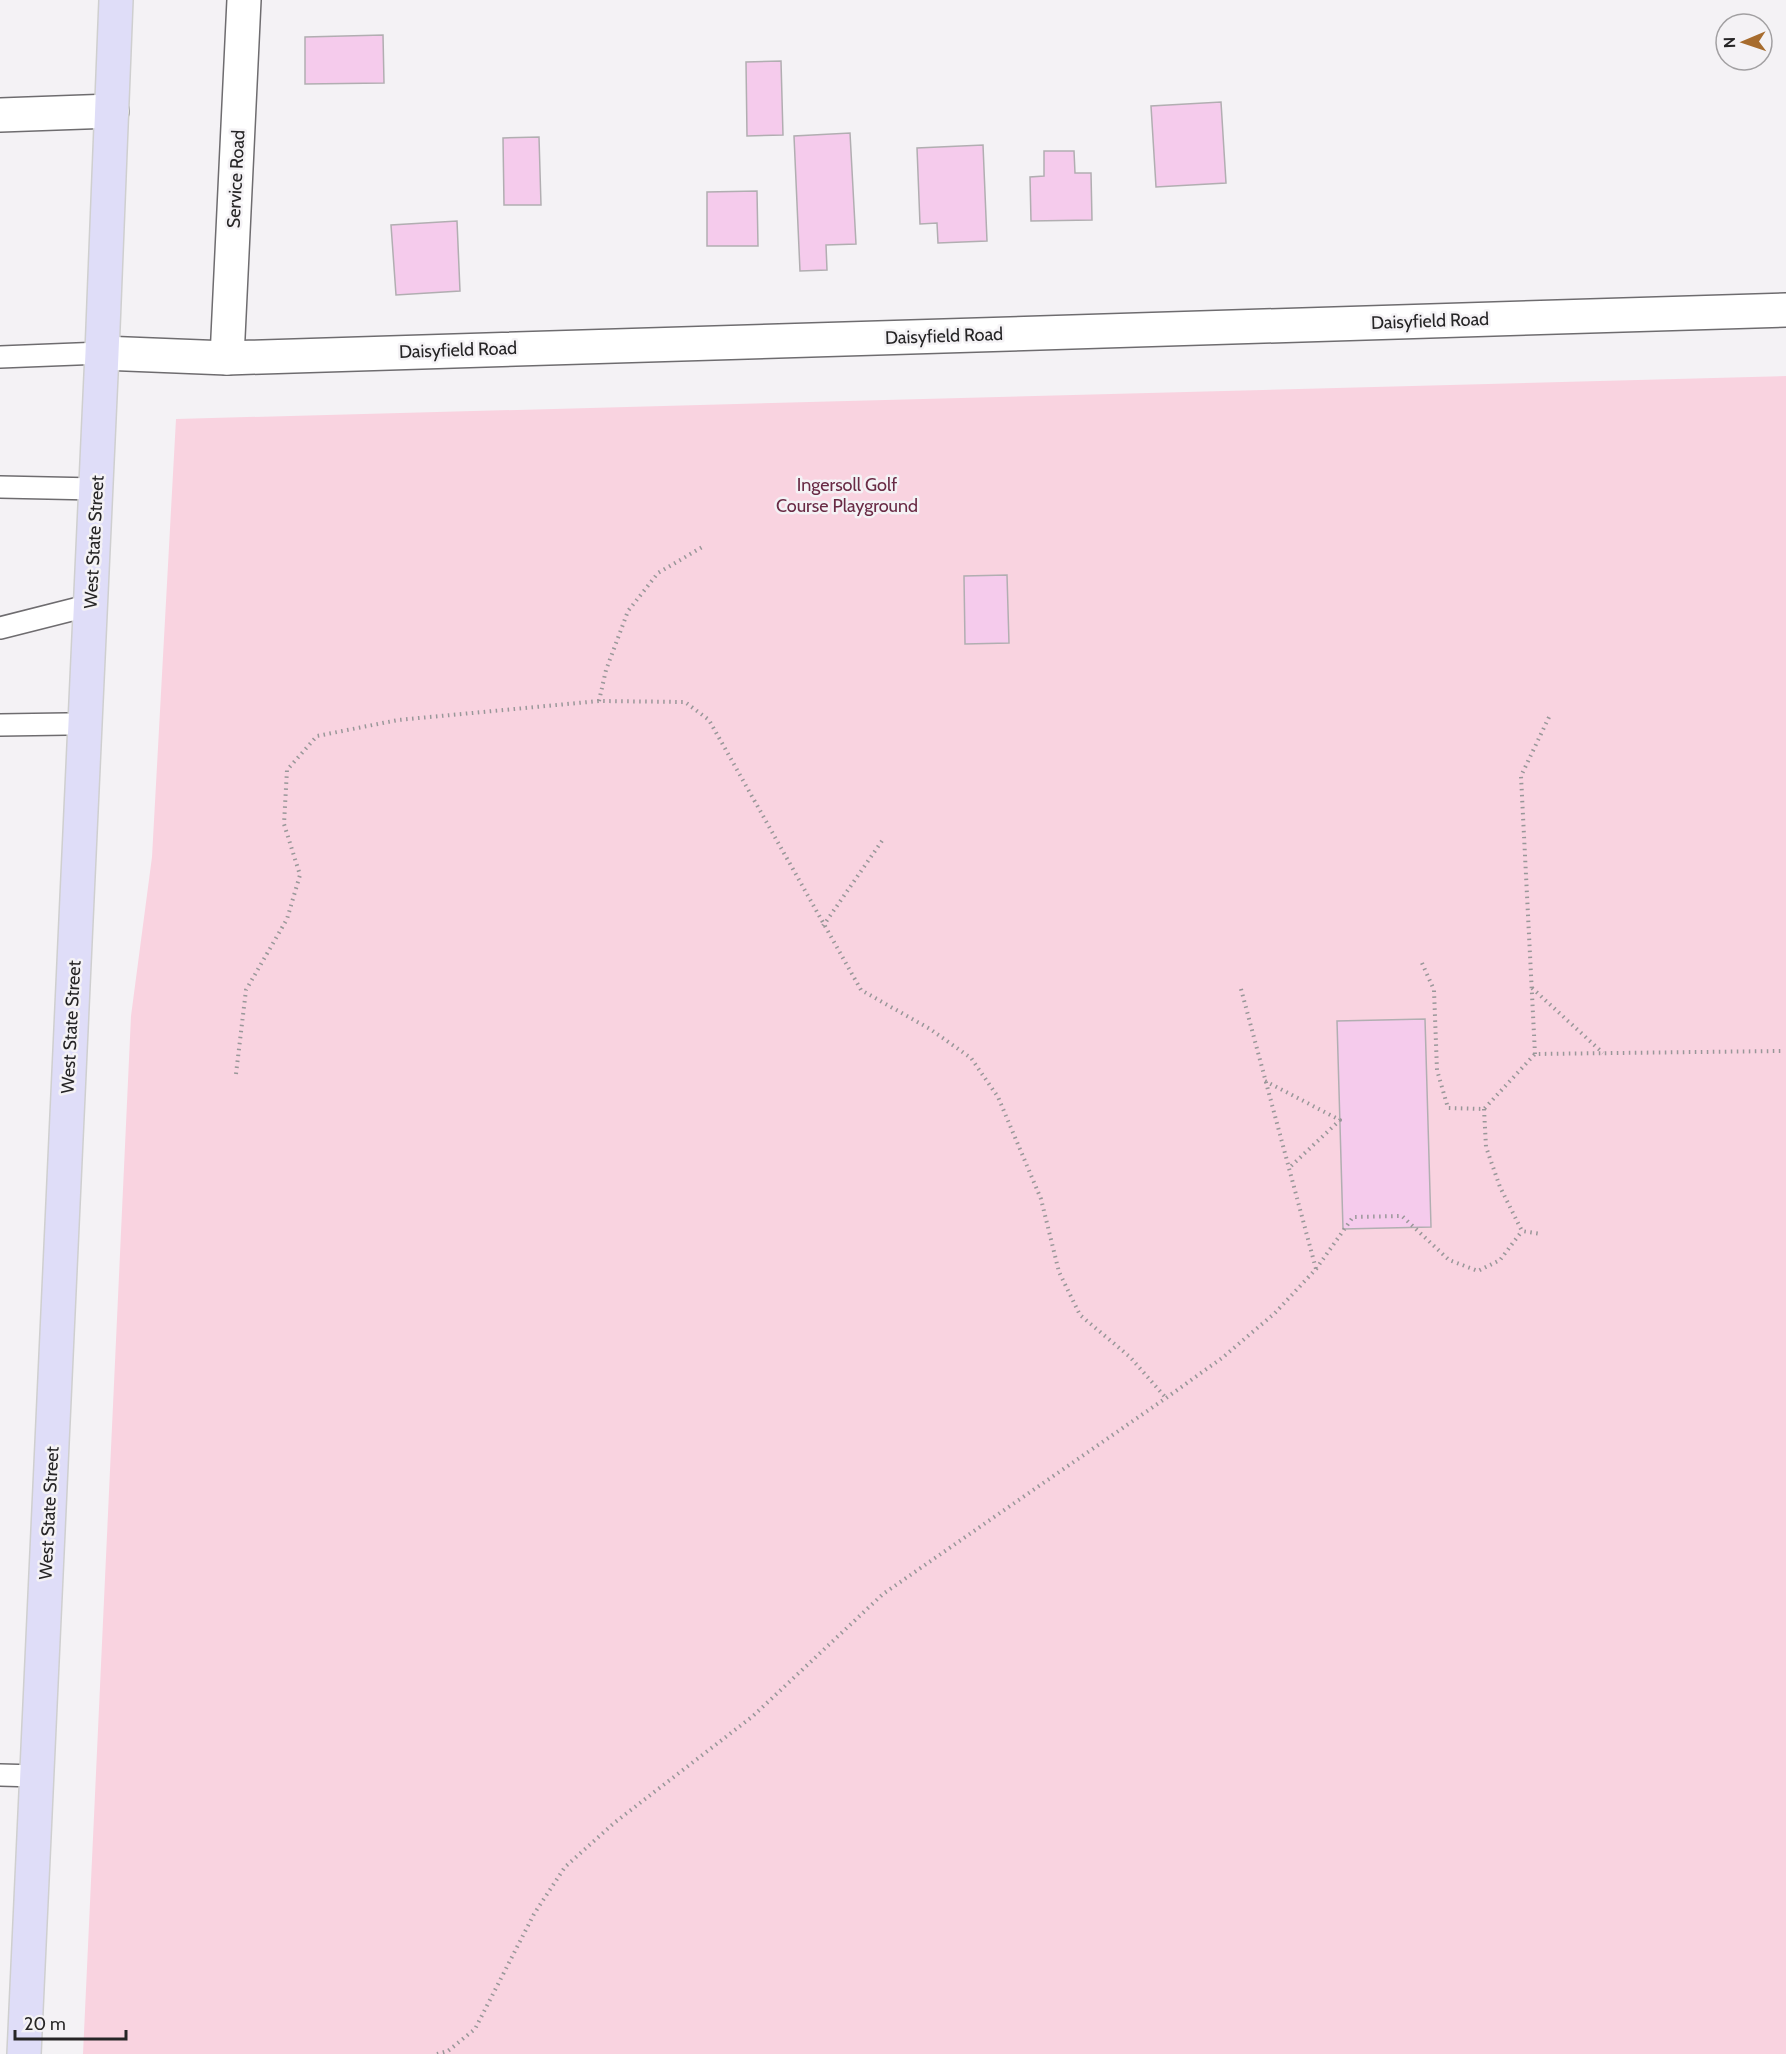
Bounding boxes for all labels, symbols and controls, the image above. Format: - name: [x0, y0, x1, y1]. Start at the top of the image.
- north arrow: [1714, 12, 1774, 72]
- text: N: [1720, 37, 1739, 48]
- street label: Service Road: [222, 129, 250, 229]
- street label: Daisyfield Road: [1371, 308, 1489, 334]
- street label: Daisyfield Road: [885, 323, 1003, 349]
- street label: Daisyfield Road: [399, 337, 517, 363]
- park label: Ingersoll Golf Course Playground: [776, 474, 918, 517]
- street label: West State Street: [80, 475, 108, 609]
- street label: West State Street: [57, 960, 85, 1094]
- street label: West State Street: [35, 1446, 63, 1580]
- scale bar: [15, 2003, 126, 2041]
- text: 20 m: [24, 2013, 66, 2035]

